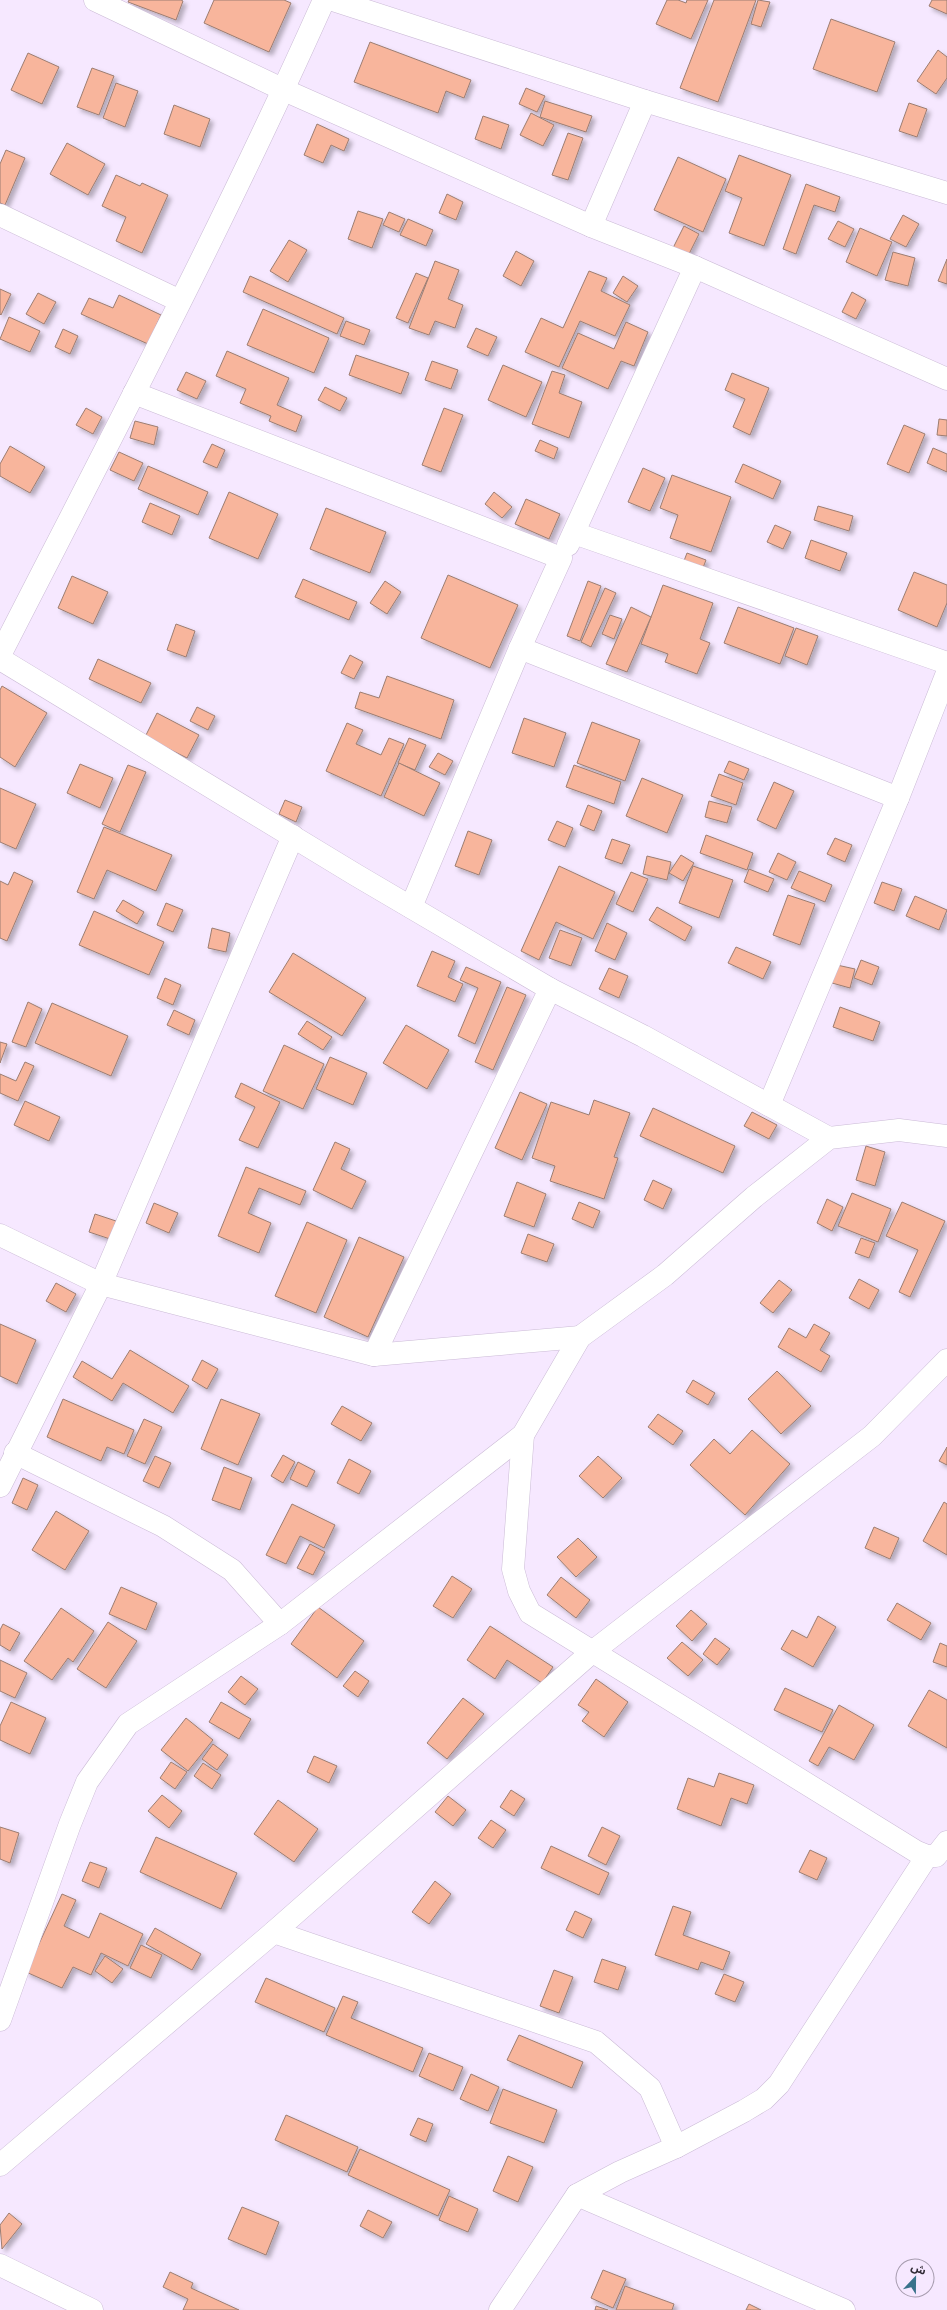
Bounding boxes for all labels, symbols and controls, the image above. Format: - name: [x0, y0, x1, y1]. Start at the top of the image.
- north arrow: [895, 2258, 935, 2298]
- text: ش: [909, 2258, 929, 2278]

